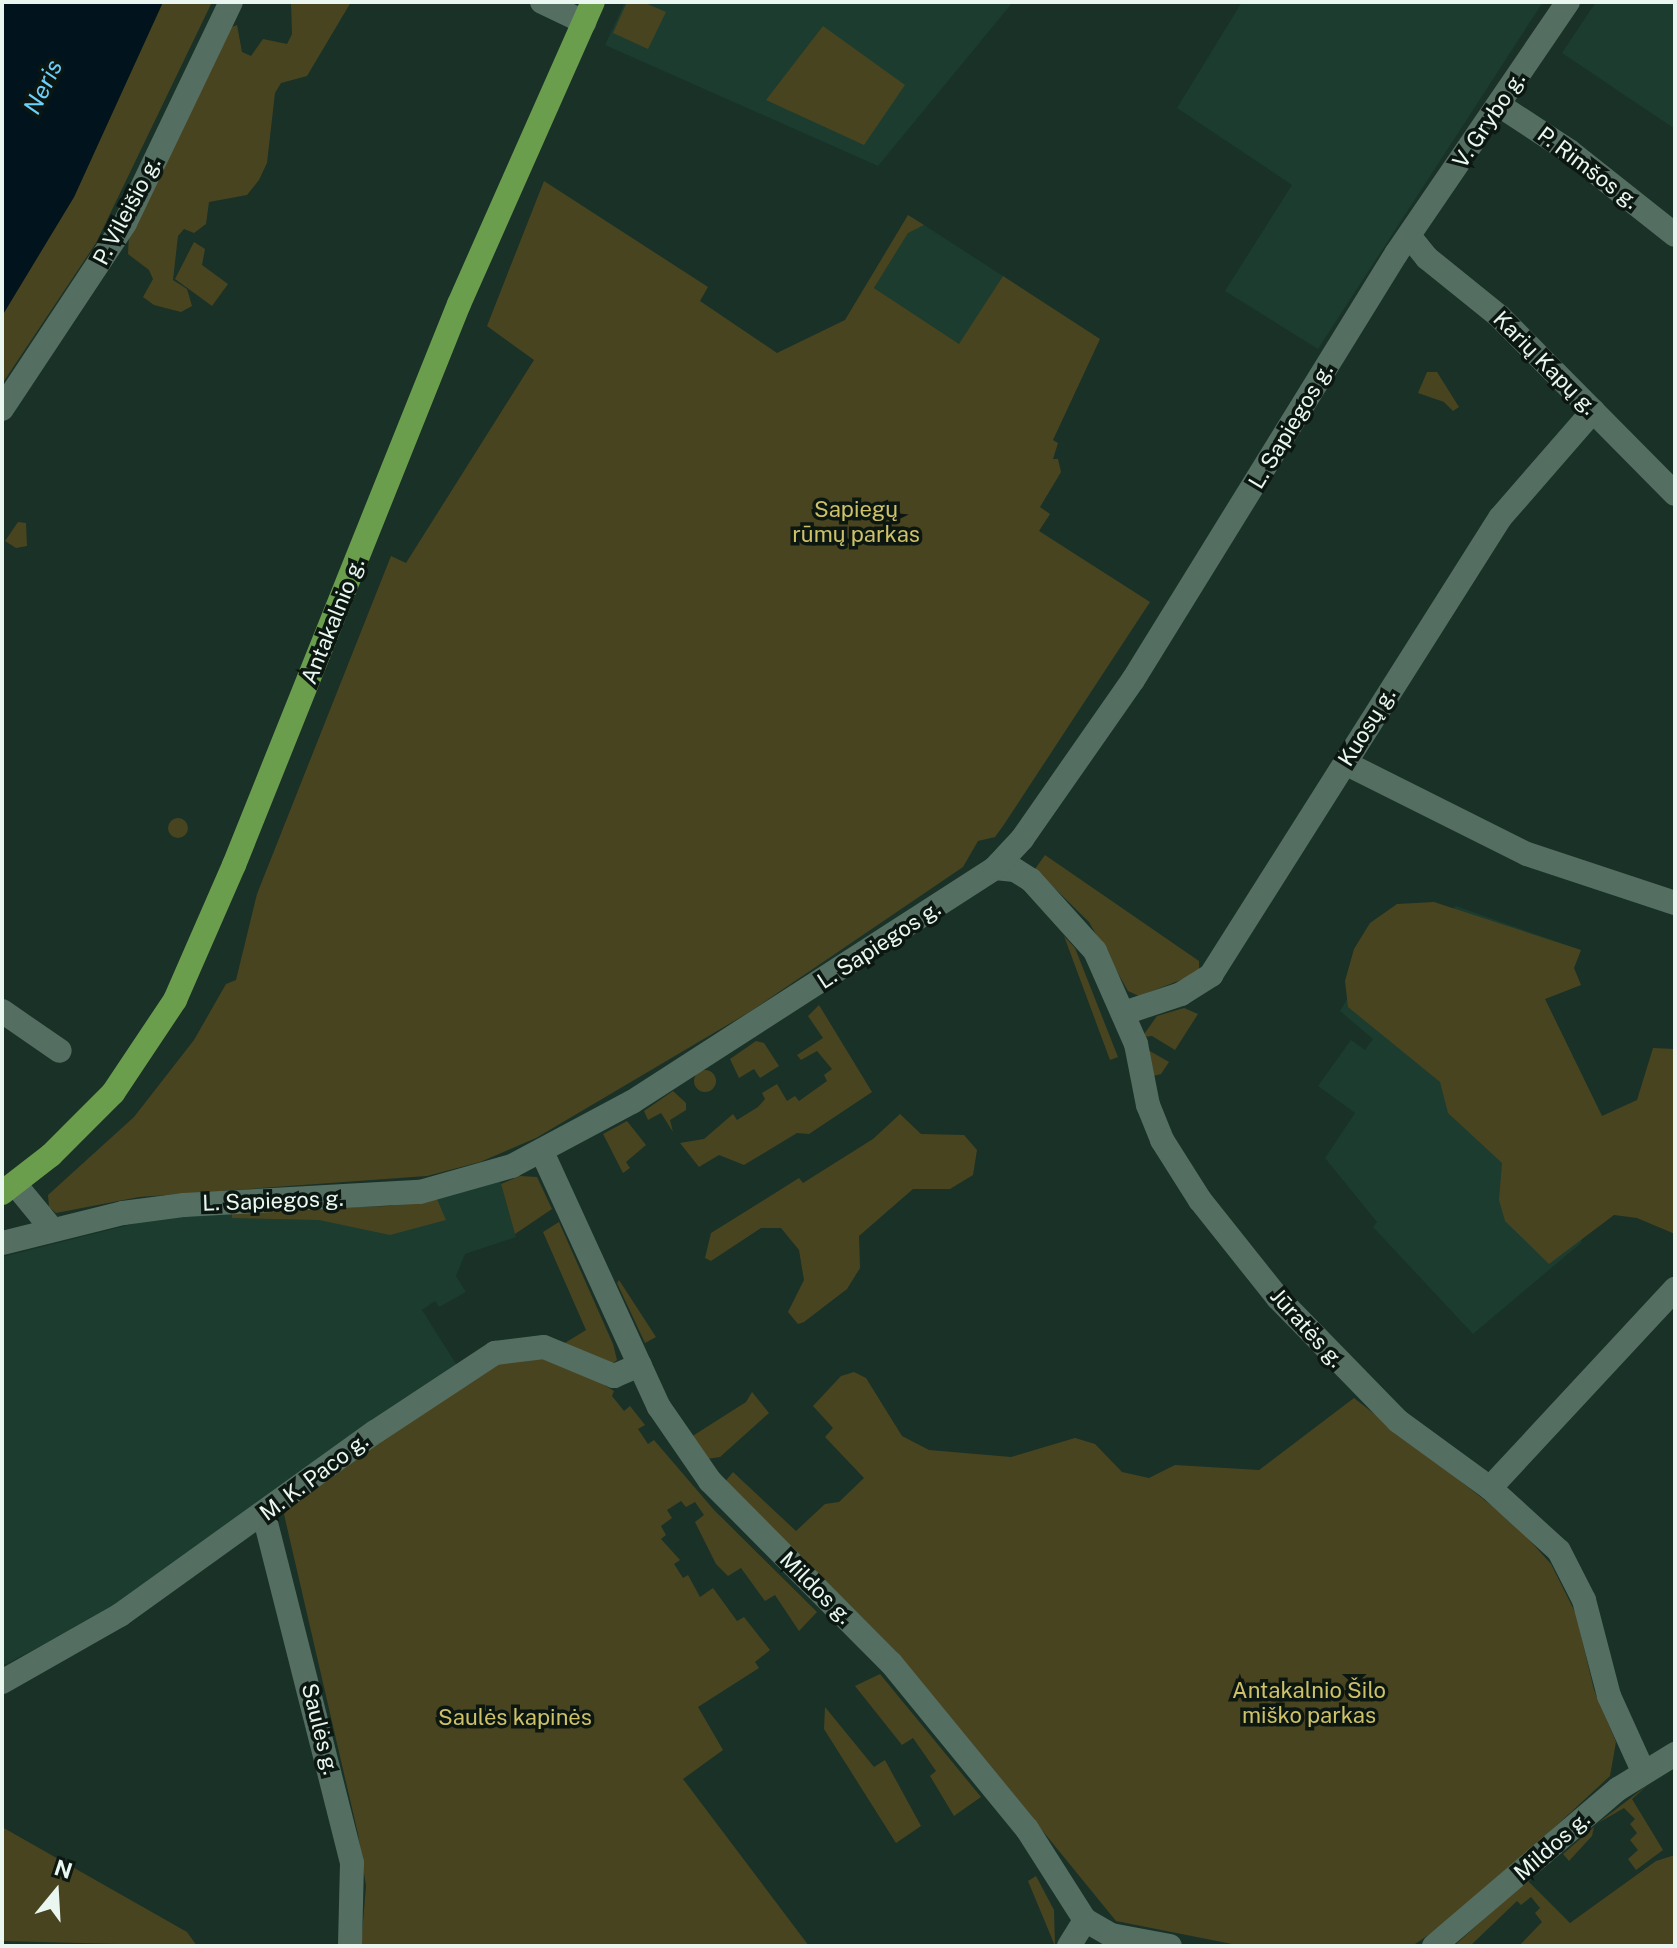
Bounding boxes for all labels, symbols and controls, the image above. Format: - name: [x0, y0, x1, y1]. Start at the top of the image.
- water label: Neris: [18, 55, 68, 119]
- street label: V. Grybo g.: [1447, 67, 1531, 173]
- street label: P. Rimšos g.: [1532, 121, 1644, 215]
- street label: P. Vileišio g.: [87, 152, 167, 270]
- street label: Karių Kapų g.: [1488, 306, 1602, 420]
- street label: L. Sapiegos g.: [1243, 358, 1339, 494]
- park label: Sapiegų rūmų parkas: [792, 496, 920, 548]
- street label: Antakalnio g.: [296, 554, 370, 688]
- street label: Kuosų g.: [1333, 683, 1401, 771]
- street label: L. Sapiegos g.: [812, 895, 946, 995]
- street label: L. Sapiegos g.: [202, 1185, 344, 1217]
- street label: Jūratės g.: [1265, 1283, 1349, 1373]
- street label: M. K. Paco g.: [254, 1428, 374, 1526]
- street label: Mildos g.: [774, 1546, 858, 1630]
- park label: Antakalnio Šilo miško parkas: [1232, 1677, 1386, 1728]
- street label: Saulės g.: [296, 1681, 344, 1777]
- park label: Saulės kapinės: [438, 1705, 592, 1731]
- street label: Mildos g.: [1509, 1806, 1595, 1886]
- north arrow: [16, 1852, 96, 1932]
- text: N: [51, 1854, 76, 1884]

